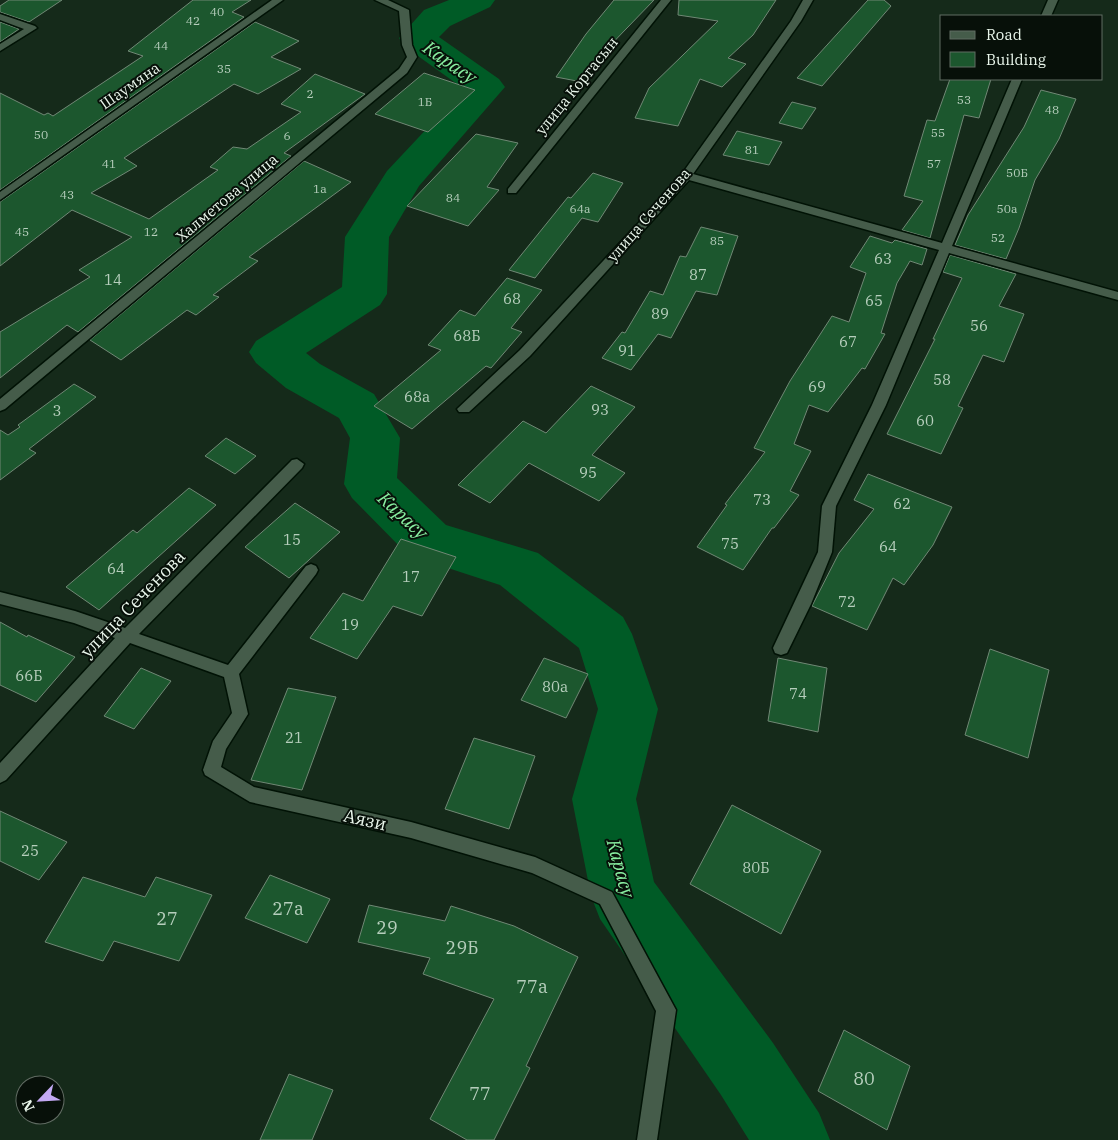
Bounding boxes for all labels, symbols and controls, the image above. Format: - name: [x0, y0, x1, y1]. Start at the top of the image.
- house number: 40: [210, 4, 224, 19]
- house number: 42: [186, 13, 200, 28]
- legend: [940, 15, 1103, 80]
- text: Road: [986, 25, 1022, 44]
- street label: улица Коргасын: [531, 33, 622, 139]
- water label: Карасу: [418, 35, 482, 90]
- house number: 44: [154, 38, 168, 53]
- text: Building: [986, 50, 1046, 69]
- street label: Шаумяна: [96, 58, 164, 113]
- house number: 35: [217, 61, 231, 76]
- house number: 2: [306, 86, 314, 101]
- house number: 53: [957, 92, 971, 107]
- house number: 1Б: [418, 94, 432, 109]
- house number: 48: [1045, 102, 1059, 117]
- house number: 55: [931, 125, 945, 140]
- house number: 50: [34, 127, 48, 142]
- house number: 6: [283, 128, 291, 143]
- house number: 81: [745, 142, 759, 157]
- street label: Халметова улица: [172, 149, 282, 246]
- house number: 41: [102, 156, 116, 171]
- house number: 57: [927, 156, 941, 171]
- street label: улица Сеченова: [603, 164, 694, 265]
- house number: 50Б: [1006, 165, 1028, 180]
- house number: 1а: [313, 181, 327, 196]
- house number: 43: [60, 187, 74, 202]
- house number: 84: [446, 190, 460, 205]
- house number: 64а: [570, 201, 591, 216]
- house number: 50а: [997, 201, 1018, 216]
- house number: 45: [15, 224, 29, 239]
- house number: 12: [144, 224, 158, 239]
- house number: 52: [991, 230, 1005, 245]
- house number: 85: [710, 233, 724, 248]
- house number: 63: [874, 249, 892, 268]
- house number: 87: [689, 265, 707, 284]
- house number: 14: [104, 270, 122, 289]
- house number: 68: [503, 289, 521, 308]
- house number: 65: [865, 291, 883, 310]
- house number: 89: [651, 304, 669, 323]
- house number: 56: [970, 316, 988, 335]
- house number: 68Б: [453, 326, 481, 345]
- house number: 67: [839, 332, 857, 351]
- house number: 91: [618, 341, 636, 360]
- house number: 58: [933, 370, 951, 389]
- house number: 69: [808, 377, 826, 396]
- house number: 68а: [404, 387, 430, 406]
- house number: 93: [591, 400, 609, 419]
- house number: 3: [52, 401, 62, 420]
- house number: 60: [916, 411, 934, 430]
- house number: 95: [579, 463, 597, 482]
- water label: Карасу: [372, 485, 434, 545]
- house number: 73: [753, 490, 771, 509]
- house number: 62: [893, 494, 911, 513]
- house number: 15: [283, 530, 301, 549]
- house number: 75: [721, 534, 739, 553]
- house number: 64: [879, 537, 897, 556]
- street label: улица Сеченова: [75, 545, 190, 663]
- house number: 64: [107, 559, 125, 578]
- house number: 17: [402, 567, 420, 586]
- house number: 72: [838, 592, 856, 611]
- house number: 19: [341, 615, 359, 634]
- house number: 66Б: [15, 666, 43, 685]
- house number: 80а: [542, 677, 568, 696]
- house number: 74: [789, 684, 807, 703]
- house number: 21: [285, 728, 303, 747]
- street label: Аязи: [341, 803, 389, 836]
- water label: Карасу: [602, 835, 641, 901]
- house number: 25: [21, 841, 39, 860]
- house number: 80Б: [742, 858, 770, 877]
- house number: 27а: [272, 897, 304, 920]
- house number: 27: [156, 907, 178, 930]
- house number: 29: [376, 916, 398, 939]
- house number: 29Б: [446, 936, 478, 959]
- house number: 77а: [516, 975, 548, 998]
- house number: 80: [853, 1067, 875, 1090]
- north arrow: [15, 1075, 65, 1125]
- house number: 77: [469, 1082, 491, 1105]
- text: N: [18, 1097, 39, 1114]

